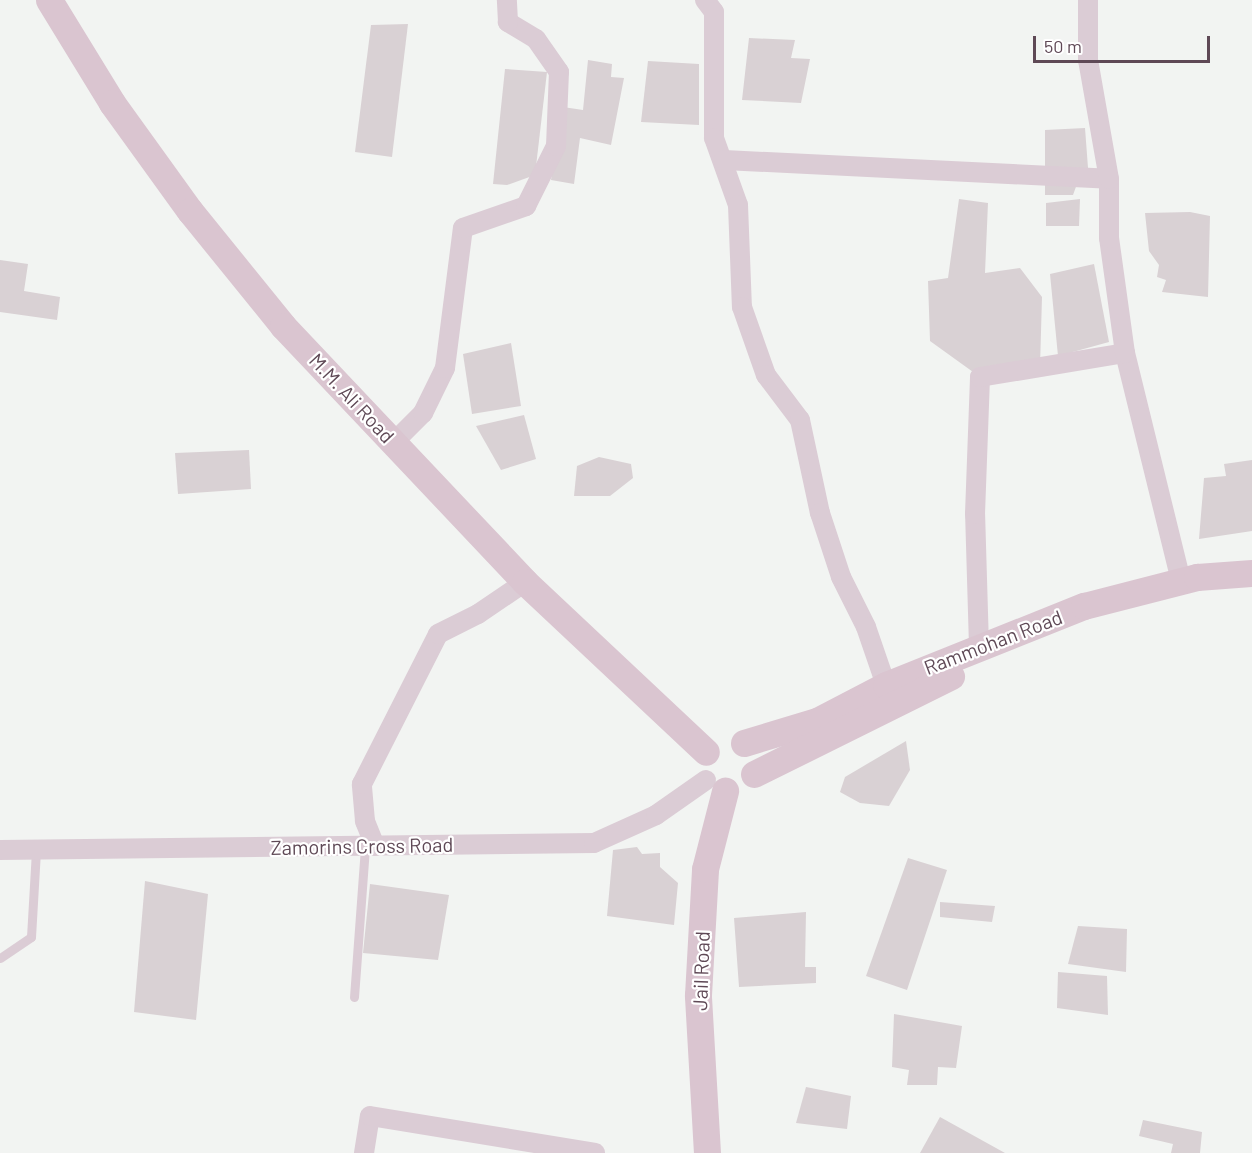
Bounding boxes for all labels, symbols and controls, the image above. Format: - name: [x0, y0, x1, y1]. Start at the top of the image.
- scale bar: [1036, 24, 1213, 62]
- text: 50 m: [1044, 35, 1082, 57]
- street label: M.M. Ali Road: [304, 348, 400, 448]
- street label: Rammohan Road: [920, 605, 1066, 679]
- street label: Zamorins Cross Road: [270, 832, 454, 860]
- street label: Jail Road: [688, 931, 714, 1011]

